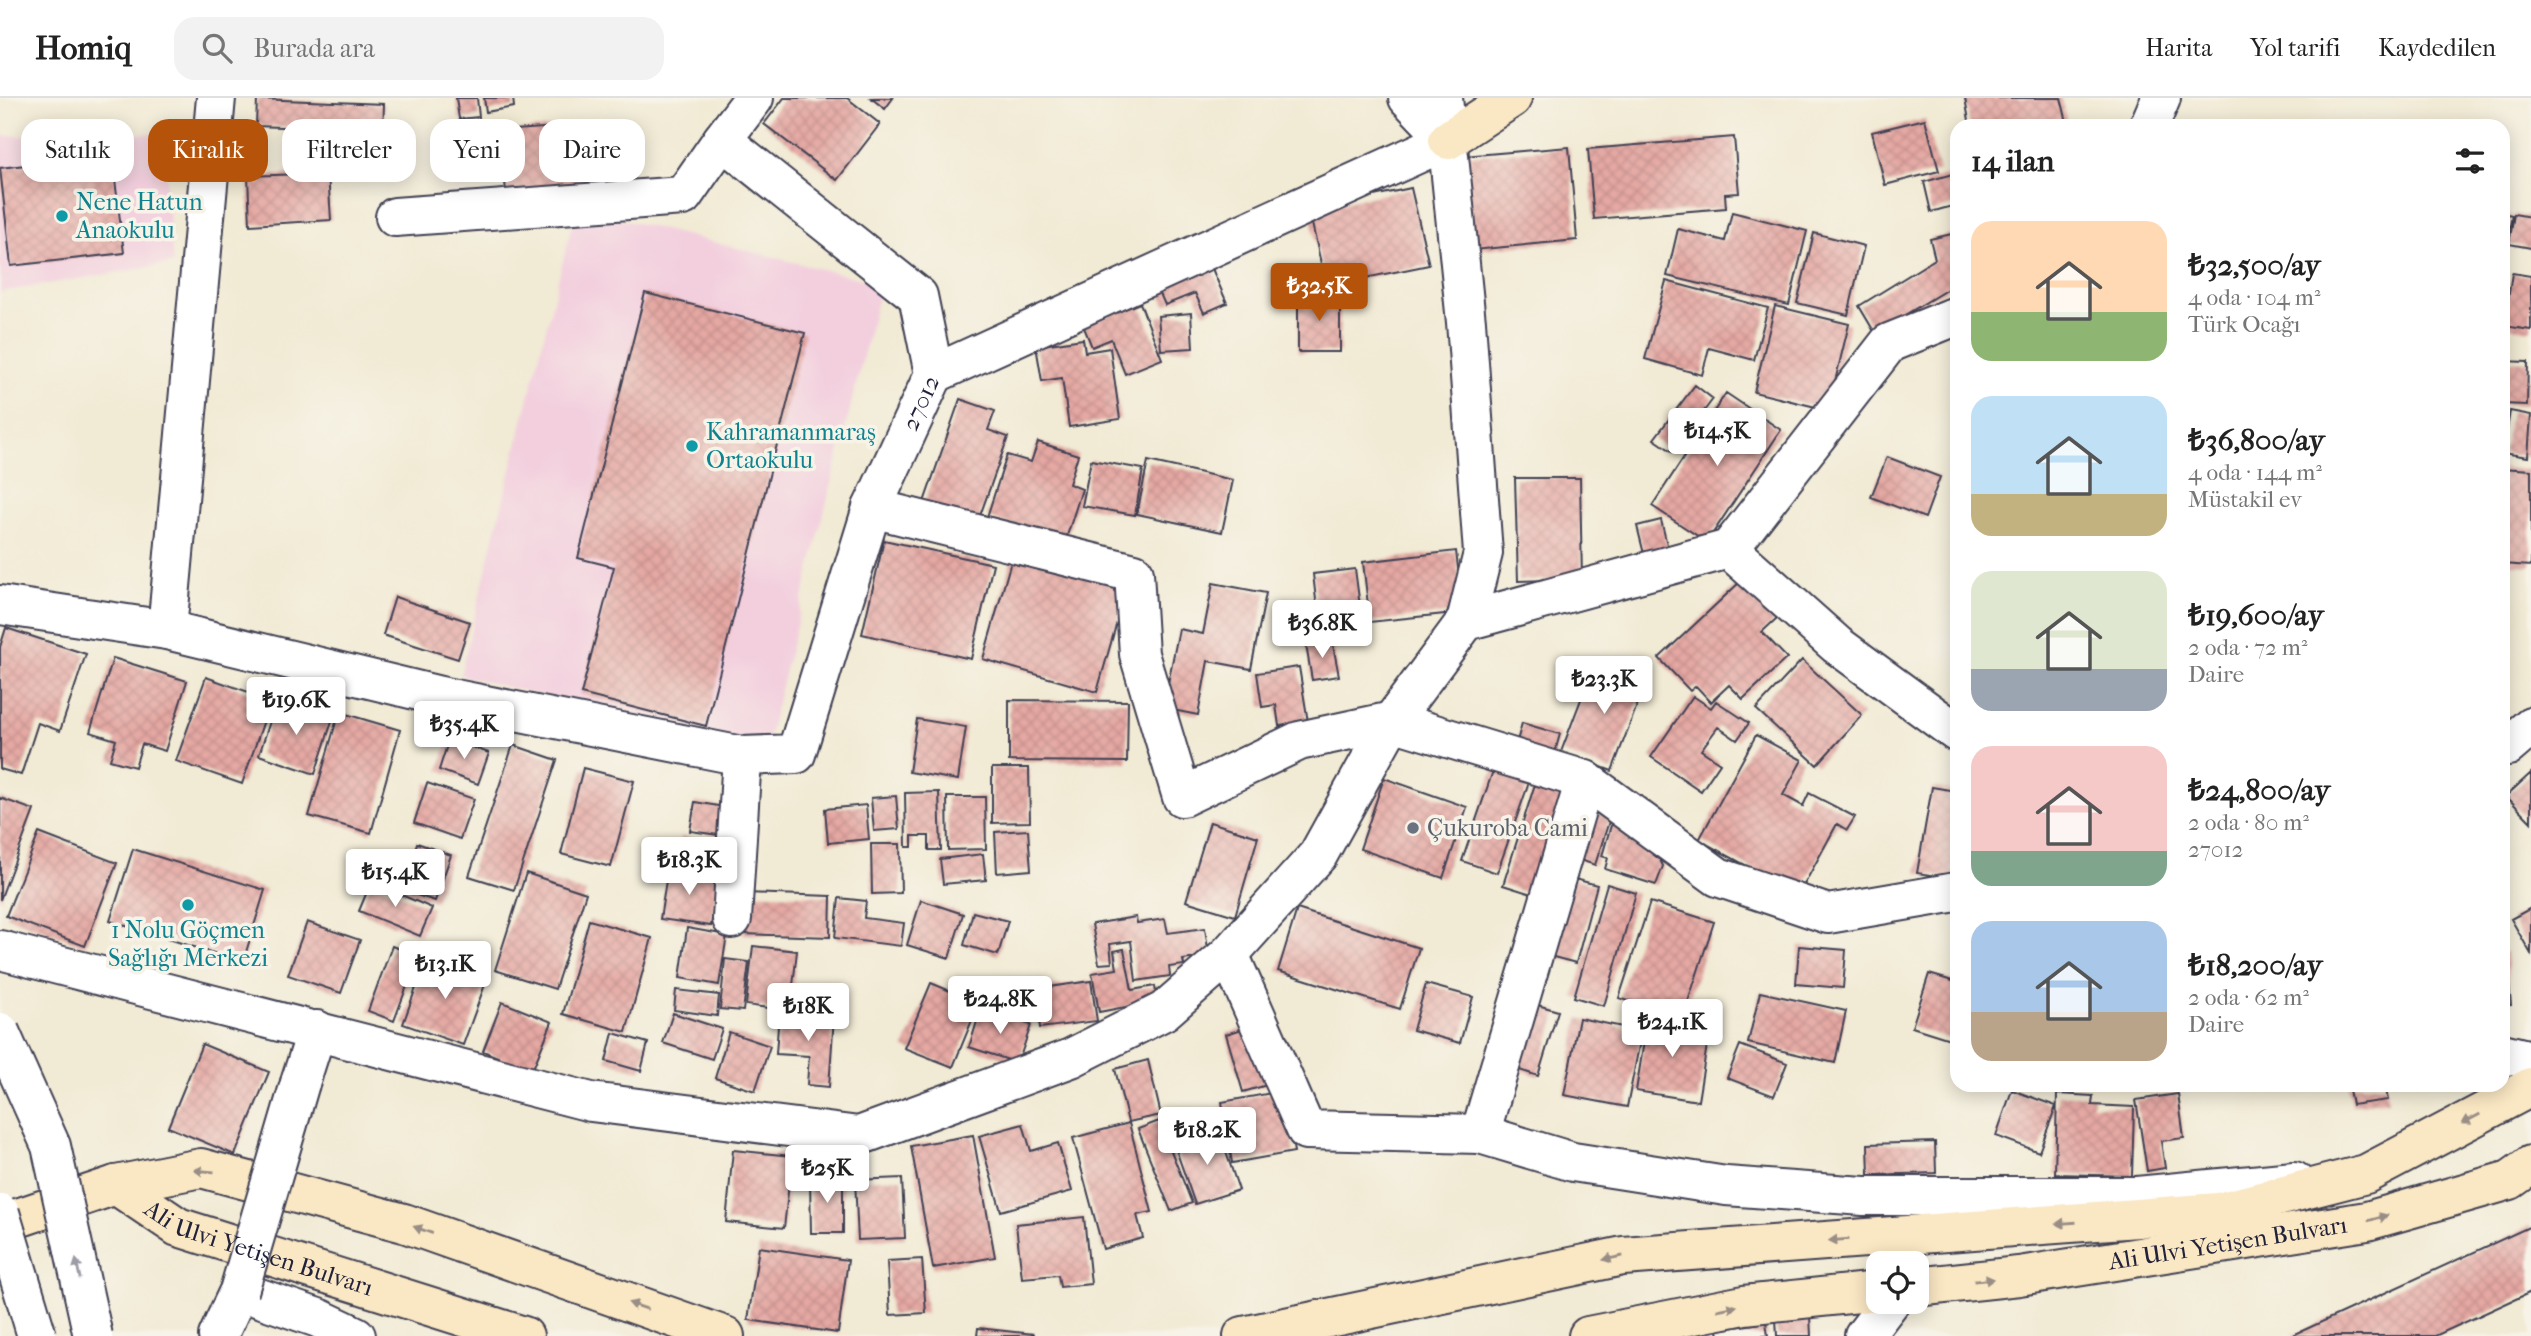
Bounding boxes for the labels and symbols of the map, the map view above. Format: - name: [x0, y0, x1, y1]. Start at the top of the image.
- place label: Nene Hatun Anaokulu: [75, 188, 203, 244]
- marker: Nene Hatun Anaokulu: [54, 208, 70, 224]
- pin: ₺32.5K: [1262, 264, 1376, 323]
- street label: 27012: [896, 371, 946, 435]
- pin: ₺14.5K: [1660, 408, 1774, 468]
- place label: Kahramanmaraş Ortaokulu: [706, 418, 876, 474]
- marker: Kahramanmaraş Ortaokulu: [684, 438, 700, 454]
- pin: ₺36.8K: [1265, 601, 1379, 660]
- pin: ₺23.3K: [1547, 656, 1661, 716]
- pin: ₺19.6K: [239, 678, 353, 737]
- pin: ₺35.4K: [407, 702, 521, 761]
- place label: Çukuroba Cami: [1427, 814, 1588, 842]
- marker: Çukuroba Cami: [1405, 820, 1421, 836]
- pin: ₺18.3K: [632, 838, 746, 897]
- pin: ₺15.4K: [338, 850, 452, 909]
- marker: 1 Nolu Göçmen Sağlığı Merkezi: [180, 897, 196, 913]
- place label: 1 Nolu Göçmen Sağlığı Merkezi: [108, 916, 268, 972]
- pin: ₺13.1K: [388, 942, 502, 1001]
- pin: ₺24.8K: [943, 976, 1057, 1036]
- pin: ₺18K: [767, 984, 849, 1043]
- pin: ₺24.1K: [1615, 1000, 1729, 1059]
- pin: ₺18.2K: [1150, 1108, 1264, 1167]
- one-way arrow: [2461, 1113, 2481, 1124]
- pin: ₺25K: [786, 1146, 868, 1205]
- one-way arrow: [193, 1165, 215, 1176]
- street label: Ali Ulvi Yetişen Bulvarı: [138, 1194, 376, 1302]
- street label: Ali Ulvi Yetişen Bulvarı: [2106, 1210, 2349, 1276]
- one-way arrow: [2368, 1213, 2389, 1223]
- one-way arrow: [2055, 1218, 2077, 1229]
- one-way arrow: [413, 1224, 434, 1235]
- one-way arrow: [1828, 1235, 1850, 1246]
- one-way arrow: [1602, 1253, 1624, 1264]
- one-way arrow: [73, 1258, 84, 1280]
- one-way arrow: [1973, 1274, 1995, 1285]
- one-way arrow: [627, 1300, 648, 1311]
- one-way arrow: [1716, 1303, 1738, 1314]

